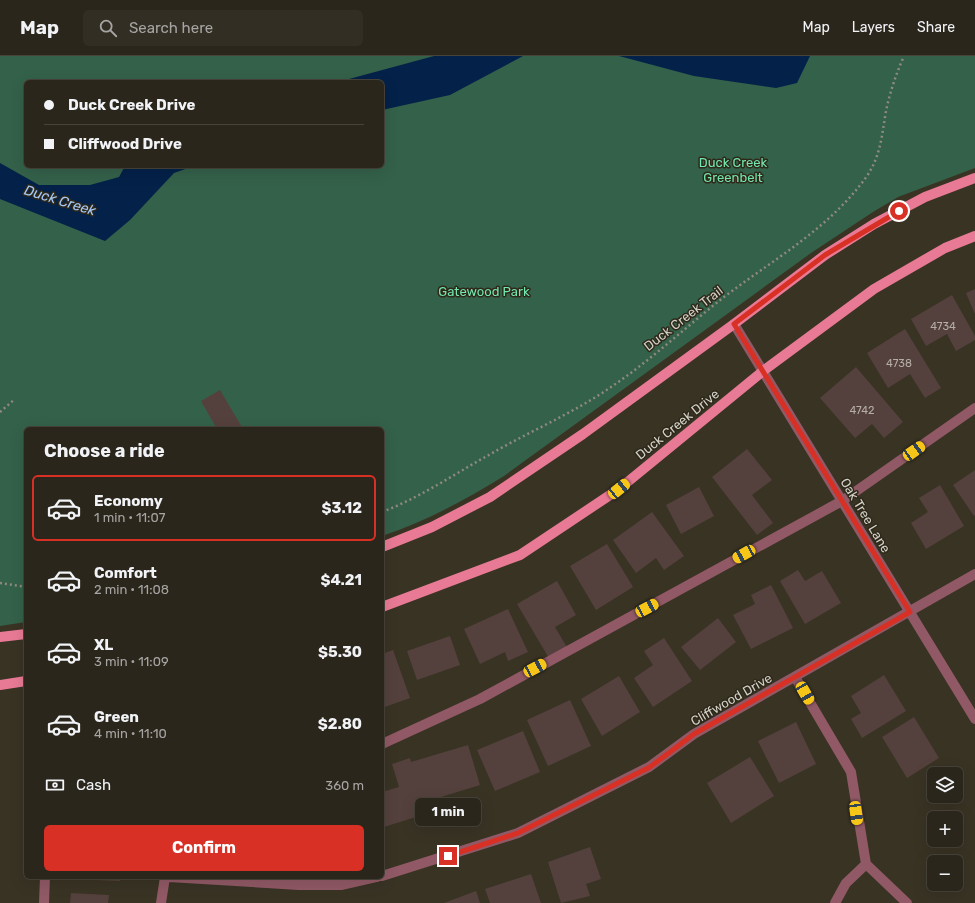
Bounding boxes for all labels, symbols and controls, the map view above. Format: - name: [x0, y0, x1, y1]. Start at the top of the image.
- search box: [83, 10, 363, 46]
- text: Map: [20, 16, 59, 39]
- icon: search: [97, 17, 119, 39]
- text: Search here: [129, 19, 213, 37]
- text: Map: [803, 19, 830, 36]
- text: Layers: [852, 19, 895, 36]
- text: Share: [917, 19, 955, 36]
- text: Duck Creek Drive: [68, 96, 195, 114]
- text: Cliffwood Drive: [68, 135, 182, 153]
- park label: Duck Creek Greenbelt: [699, 155, 768, 185]
- water label: Duck Creek: [22, 182, 98, 220]
- route start: [890, 202, 908, 220]
- street label: Duck Creek Trail: [641, 283, 726, 354]
- park label: Gatewood Park: [438, 284, 530, 299]
- house number: 4734: [930, 320, 956, 333]
- house number: 4738: [886, 357, 912, 370]
- street label: Duck Creek Drive: [633, 386, 722, 463]
- house number: 4742: [849, 404, 875, 417]
- car: [901, 439, 927, 463]
- text: Choose a ride: [44, 440, 165, 462]
- street label: Oak Tree Lane: [837, 475, 894, 555]
- car: [606, 477, 632, 501]
- icon: car: [46, 490, 82, 526]
- text: Economy: [94, 492, 163, 510]
- text: $3.12: [322, 499, 362, 517]
- text: 1 min · 11:07: [94, 510, 165, 525]
- car: [731, 543, 757, 565]
- icon: car: [46, 562, 82, 598]
- text: Comfort: [94, 564, 157, 582]
- text: $4.21: [320, 571, 362, 589]
- text: 2 min · 11:08: [94, 582, 169, 597]
- car: [634, 597, 660, 619]
- icon: car: [46, 634, 82, 670]
- text: XL: [94, 636, 113, 654]
- text: $5.30: [318, 643, 362, 661]
- text: 3 min · 11:09: [94, 654, 169, 669]
- car: [522, 657, 548, 679]
- street label: Cliffwood Drive: [688, 670, 775, 729]
- car: [794, 680, 816, 706]
- icon: car: [46, 706, 82, 742]
- text: Green: [94, 708, 139, 726]
- text: $2.80: [318, 715, 362, 733]
- text: 4 min · 11:10: [94, 726, 167, 741]
- map controls: [927, 767, 963, 891]
- button: layers: [927, 767, 963, 803]
- icon: cash: [44, 774, 66, 796]
- text: Cash: [76, 776, 111, 794]
- text: 360 m: [325, 778, 364, 793]
- callout: 1 min: [415, 798, 481, 826]
- car: [848, 800, 864, 826]
- text: 1 min: [431, 804, 465, 819]
- button: +: [927, 811, 963, 847]
- button: Confirm: [44, 825, 364, 871]
- route end: [439, 847, 457, 865]
- button: −: [927, 855, 963, 891]

